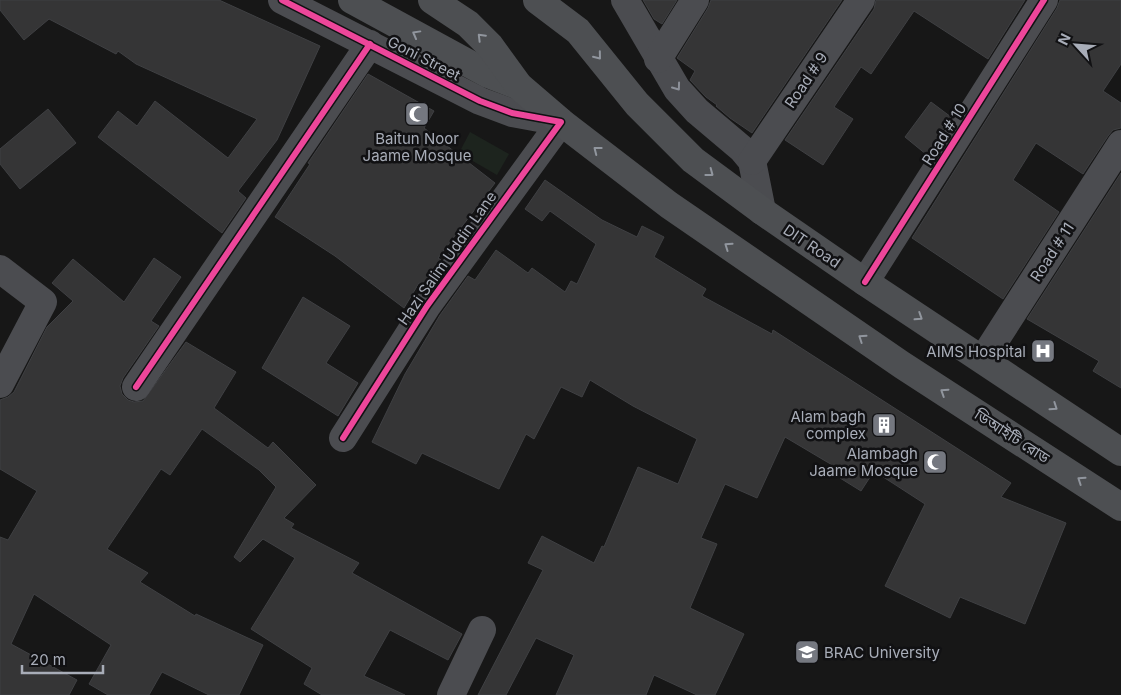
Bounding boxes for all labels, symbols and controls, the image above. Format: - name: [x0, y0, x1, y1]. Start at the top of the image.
- north arrow: [1051, 20, 1101, 70]
- one-way arrow: [412, 31, 421, 41]
- text: N: [1054, 31, 1074, 48]
- street label: Goni Street: [384, 32, 464, 84]
- one-way arrow: [478, 34, 487, 43]
- street label: Road # 9: [780, 48, 832, 112]
- one-way arrow: [593, 50, 601, 59]
- one-way arrow: [671, 81, 679, 90]
- street label: Road # 10: [917, 99, 971, 169]
- mosque icon: Baitun Noor Jaame Mosque: [404, 101, 430, 127]
- place label: Baitun Noor Jaame Mosque: [363, 129, 471, 165]
- one-way arrow: [594, 147, 603, 155]
- one-way arrow: [704, 167, 714, 176]
- street label: Hazi Salim Uddin Lane: [394, 187, 500, 329]
- street label: Road # 11: [1026, 219, 1078, 285]
- street label: DIT Road: [780, 220, 844, 272]
- one-way arrow: [724, 243, 733, 252]
- one-way arrow: [913, 311, 922, 320]
- one-way arrow: [858, 335, 867, 344]
- hospital icon: AIMS Hospital: [1030, 338, 1056, 364]
- place label: AIMS Hospital: [926, 342, 1026, 361]
- one-way arrow: [940, 389, 949, 398]
- one-way arrow: [1048, 401, 1058, 410]
- street label: ডিআইটি রোড: [970, 404, 1053, 467]
- place label: Alam bagh complex: [790, 407, 866, 443]
- building icon: Alam bagh complex: [871, 412, 897, 438]
- place label: Alambagh Jaame Mosque: [809, 444, 918, 480]
- mosque icon: Alambagh Jaame Mosque: [922, 449, 948, 475]
- one-way arrow: [1077, 477, 1086, 486]
- school or university icon: BRAC University: [794, 639, 820, 665]
- scale bar: [22, 642, 104, 674]
- place label: BRAC University: [824, 643, 940, 662]
- text: 20 m: [30, 650, 66, 669]

